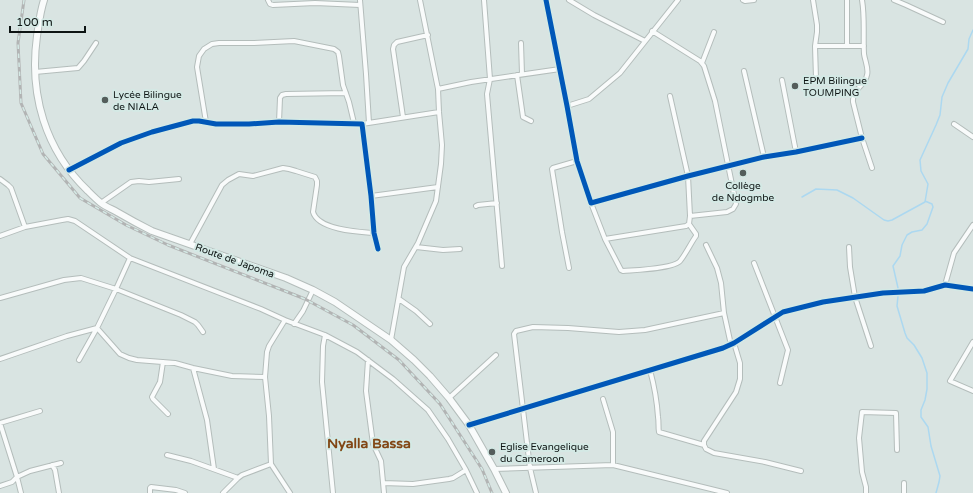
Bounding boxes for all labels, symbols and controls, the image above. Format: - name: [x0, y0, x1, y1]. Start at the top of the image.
- scale bar: [10, 8, 85, 34]
- text: 100 m: [16, 15, 53, 29]
- place label: EPM Bilingue TOUMPING: [803, 75, 867, 99]
- marker: EPM Bilingue TOUMPING: [790, 81, 800, 91]
- place label: Lycée Bilingue de NIALA: [113, 89, 182, 113]
- marker: Lycée Bilingue de NIALA: [100, 95, 110, 105]
- marker: Collège de Ndogmbe: [738, 168, 748, 178]
- place label: Collège de Ndogmbe: [712, 180, 774, 204]
- street label: Route de Japoma: [193, 241, 276, 281]
- district label: Nyalla Bassa: [327, 435, 411, 452]
- place label: Eglise Evangelique du Cameroon: [500, 441, 589, 465]
- marker: Eglise Evangelique du Cameroon: [487, 447, 497, 457]

